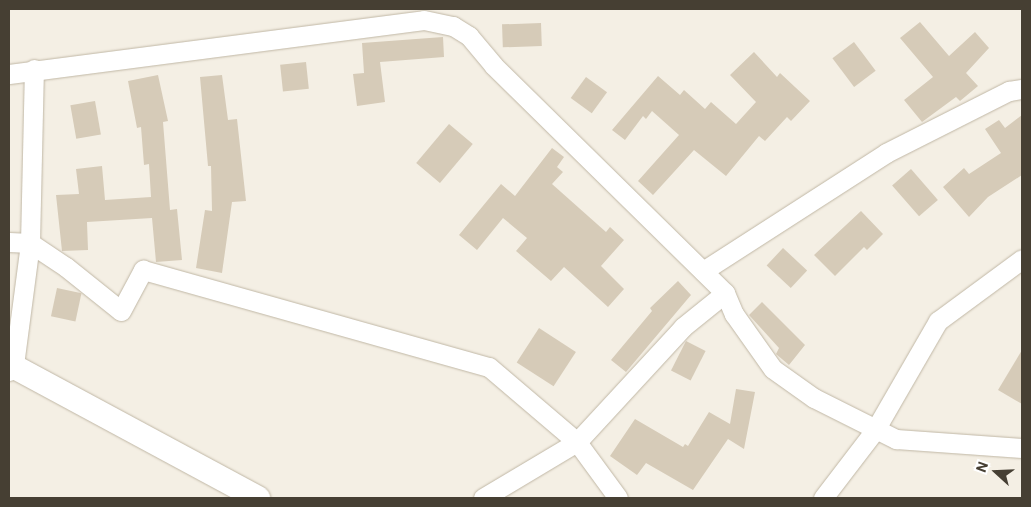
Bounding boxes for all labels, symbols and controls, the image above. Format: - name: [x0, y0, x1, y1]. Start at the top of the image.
- north arrow: [971, 447, 1021, 497]
- text: N: [973, 459, 991, 474]

